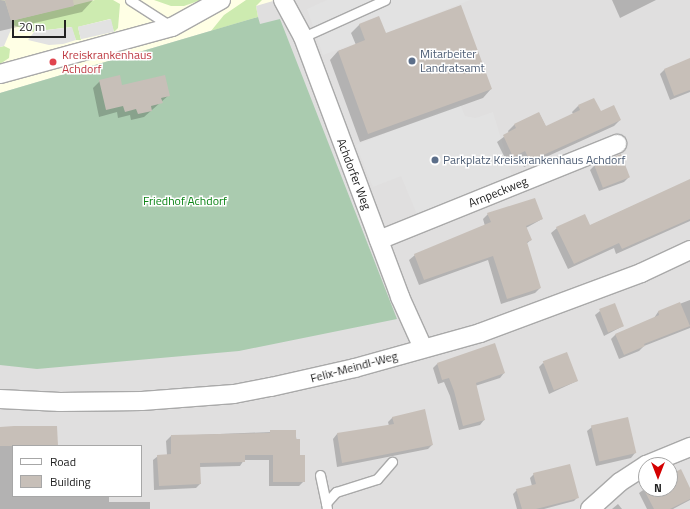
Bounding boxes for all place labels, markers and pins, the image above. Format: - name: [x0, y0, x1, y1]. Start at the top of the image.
- place label: Mitarbeiter Landratsamt: [420, 47, 485, 75]
- place label: Kreiskrankenhaus Achdorf: [62, 48, 152, 76]
- marker: Kreiskrankenhaus Achdorf: [47, 56, 59, 68]
- marker: Mitarbeiter Landratsamt: [407, 56, 417, 66]
- place label: Parkplatz Kreiskrankenhaus Achdorf: [443, 153, 626, 167]
- marker: Parkplatz Kreiskrankenhaus Achdorf: [430, 155, 440, 165]

